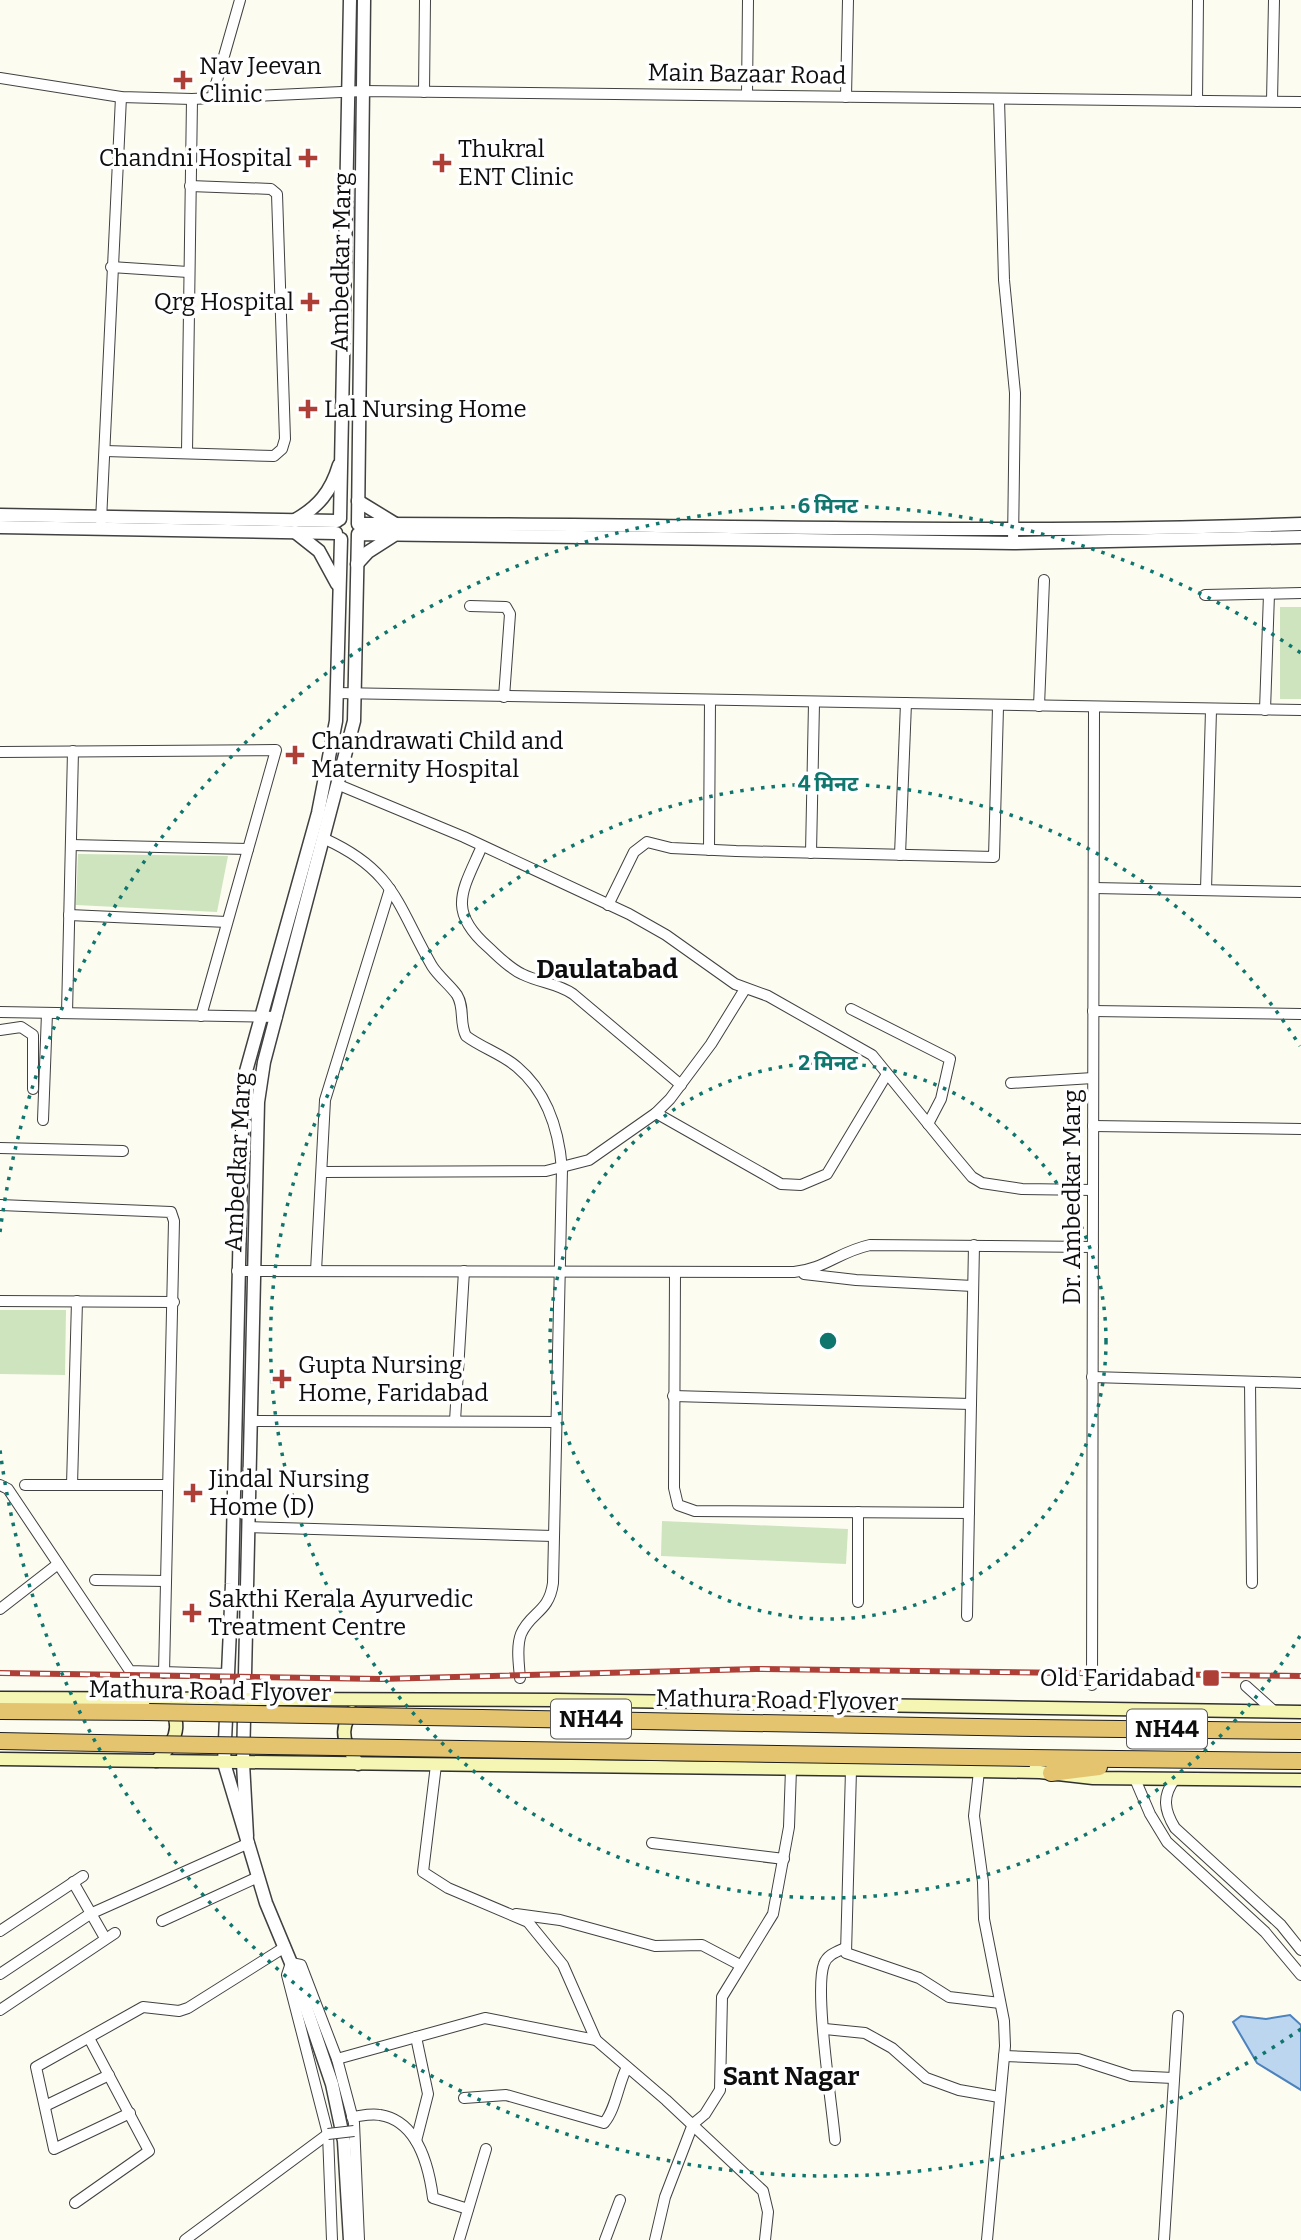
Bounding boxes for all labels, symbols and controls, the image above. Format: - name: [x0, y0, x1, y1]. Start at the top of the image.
- place label: Nav Jeevan Clinic: [199, 52, 322, 108]
- street label: Main Bazaar Road: [647, 58, 847, 90]
- marker: Nav Jeevan Clinic: [173, 70, 193, 90]
- place label: Thukral ENT Clinic: [458, 135, 574, 191]
- place label: Chandni Hospital: [99, 144, 292, 172]
- marker: Chandni Hospital: [298, 148, 318, 168]
- marker: Thukral ENT Clinic: [432, 153, 452, 173]
- street label: Ambedkar Marg: [325, 172, 357, 352]
- place label: Qrg Hospital: [154, 288, 294, 316]
- marker: Qrg Hospital: [300, 292, 320, 312]
- place label: Lal Nursing Home: [324, 395, 527, 423]
- marker: Lal Nursing Home: [298, 399, 318, 419]
- text: 6 मिनट: [798, 493, 859, 519]
- place label: Chandrawati Child and Maternity Hospital: [311, 727, 564, 783]
- marker: Chandrawati Child and Maternity Hospital: [285, 745, 305, 765]
- text: 4 मिनट: [798, 771, 859, 797]
- district label: Daulatabad: [536, 954, 678, 985]
- text: 2 मिनट: [798, 1050, 859, 1076]
- street label: Ambedkar Marg: [219, 1071, 257, 1253]
- street label: Dr. Ambedkar Marg: [1058, 1089, 1086, 1305]
- centre of rings: [816, 1329, 840, 1353]
- place label: Gupta Nursing Home, Faridabad: [298, 1351, 488, 1407]
- marker: Gupta Nursing Home, Faridabad: [272, 1369, 292, 1389]
- place label: Jindal Nursing Home (D): [208, 1465, 369, 1521]
- marker: Jindal Nursing Home (D): [183, 1483, 203, 1503]
- place label: Sakthi Kerala Ayurvedic Treatment Centre: [208, 1585, 473, 1641]
- marker: Sakthi Kerala Ayurvedic Treatment Centre: [182, 1603, 202, 1623]
- place label: Old Faridabad: [1040, 1664, 1195, 1692]
- marker: Old Faridabad: [1201, 1668, 1221, 1688]
- street label: Mathura Road Flyover: [88, 1675, 332, 1707]
- street label: Mathura Road Flyover: [655, 1684, 899, 1716]
- road number: NH44: [551, 1700, 631, 1738]
- road number: NH44: [1127, 1710, 1207, 1748]
- district label: Sant Nagar: [722, 2061, 860, 2092]

